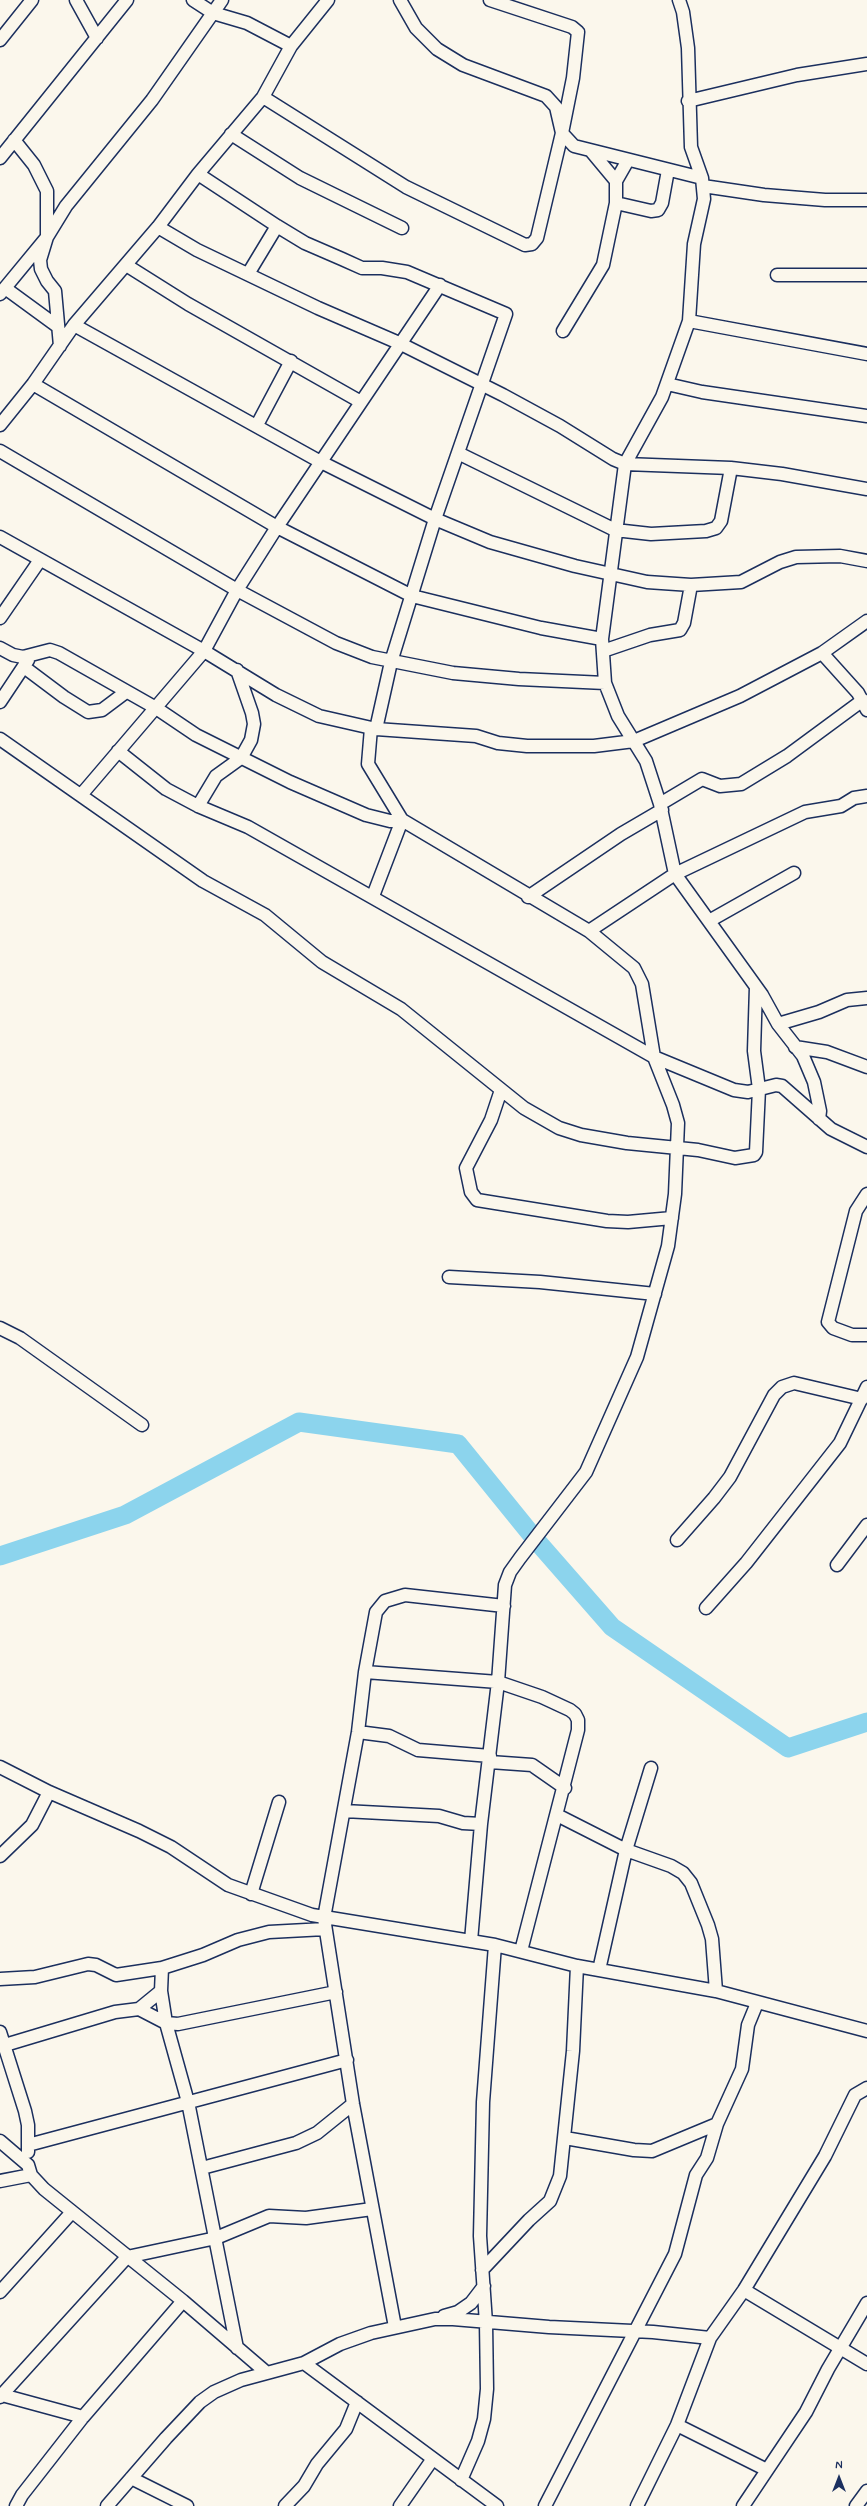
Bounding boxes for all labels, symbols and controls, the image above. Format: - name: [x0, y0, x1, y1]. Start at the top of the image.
- north arrow: [819, 2458, 859, 2498]
- text: N: [835, 2459, 843, 2473]

